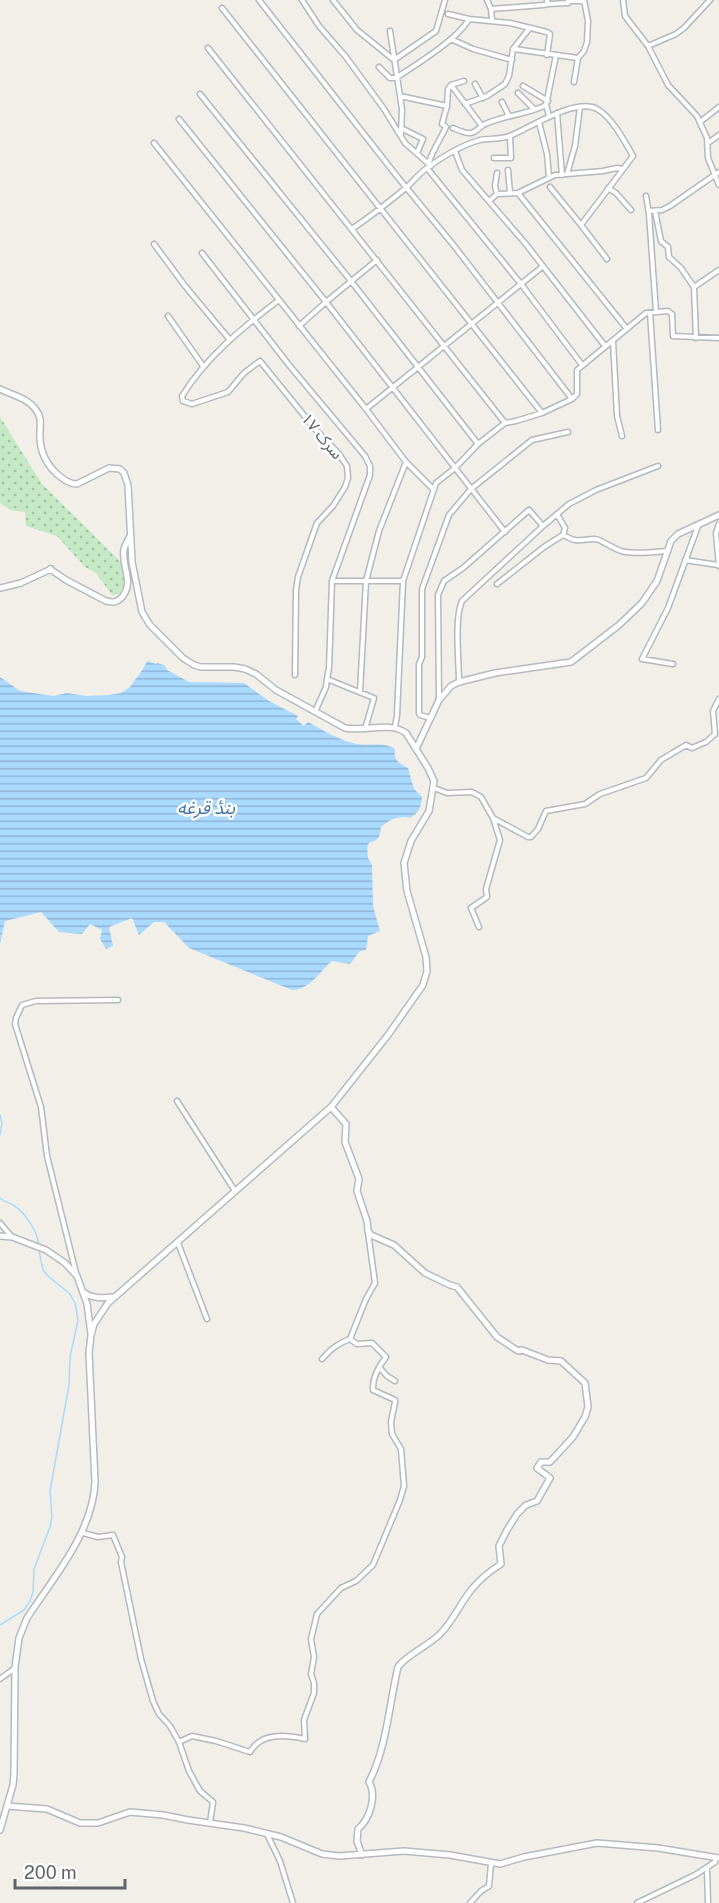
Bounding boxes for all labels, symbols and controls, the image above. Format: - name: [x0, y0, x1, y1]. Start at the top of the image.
- street label: سرک ۱۷: [297, 409, 347, 463]
- water label: بندٔ قرغه: [177, 797, 235, 819]
- scale bar: [15, 1852, 124, 1890]
- text: 200 m: [24, 1862, 77, 1883]

